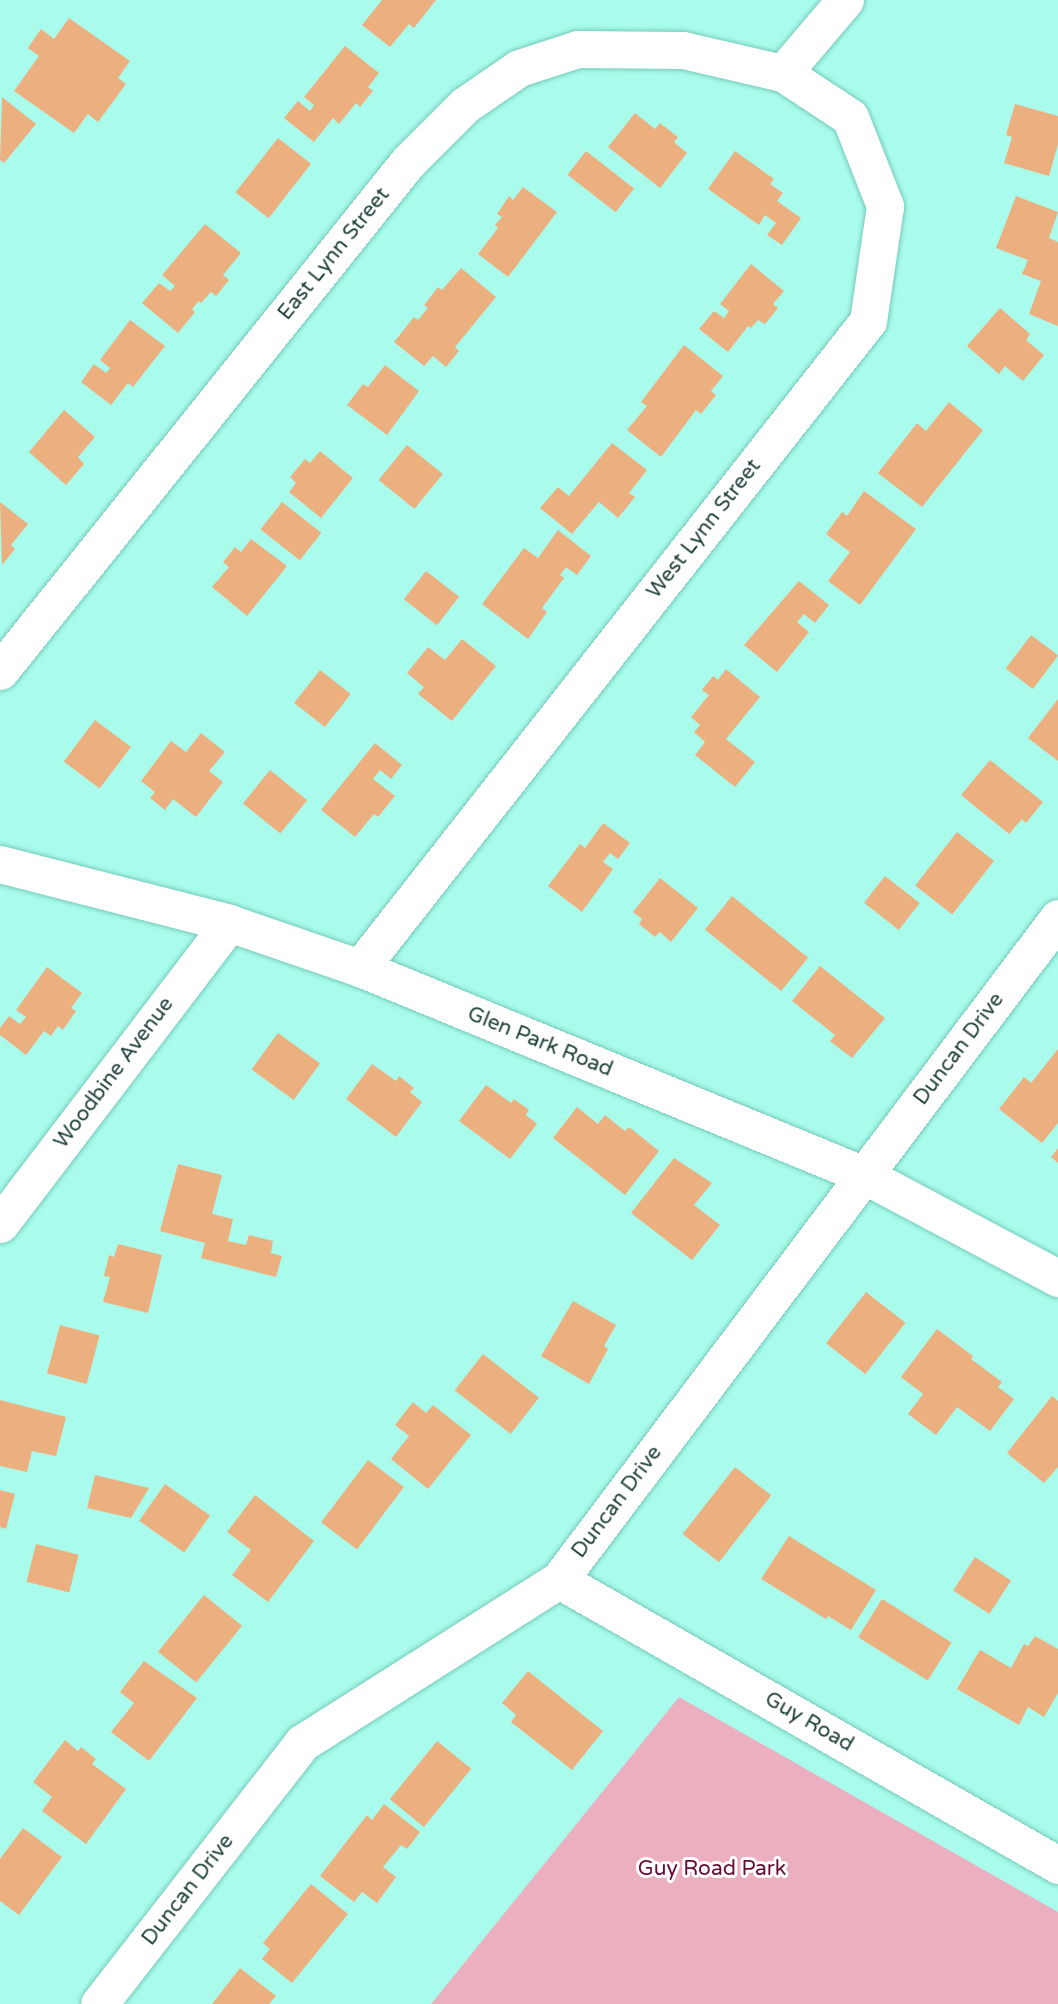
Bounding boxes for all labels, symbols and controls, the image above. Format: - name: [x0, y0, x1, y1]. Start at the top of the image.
- street label: East Lynn Street: [273, 183, 395, 325]
- street label: West Lynn Street: [642, 454, 766, 604]
- street label: Duncan Drive: [909, 988, 1009, 1110]
- street label: Woodbine Avenue: [49, 992, 179, 1154]
- street label: Glen Park Road: [464, 1001, 616, 1083]
- street label: Duncan Drive: [567, 1441, 667, 1563]
- street label: Guy Road: [760, 1687, 858, 1757]
- street label: Duncan Drive: [137, 1829, 239, 1951]
- park label: Guy Road Park: [638, 1856, 786, 1882]

